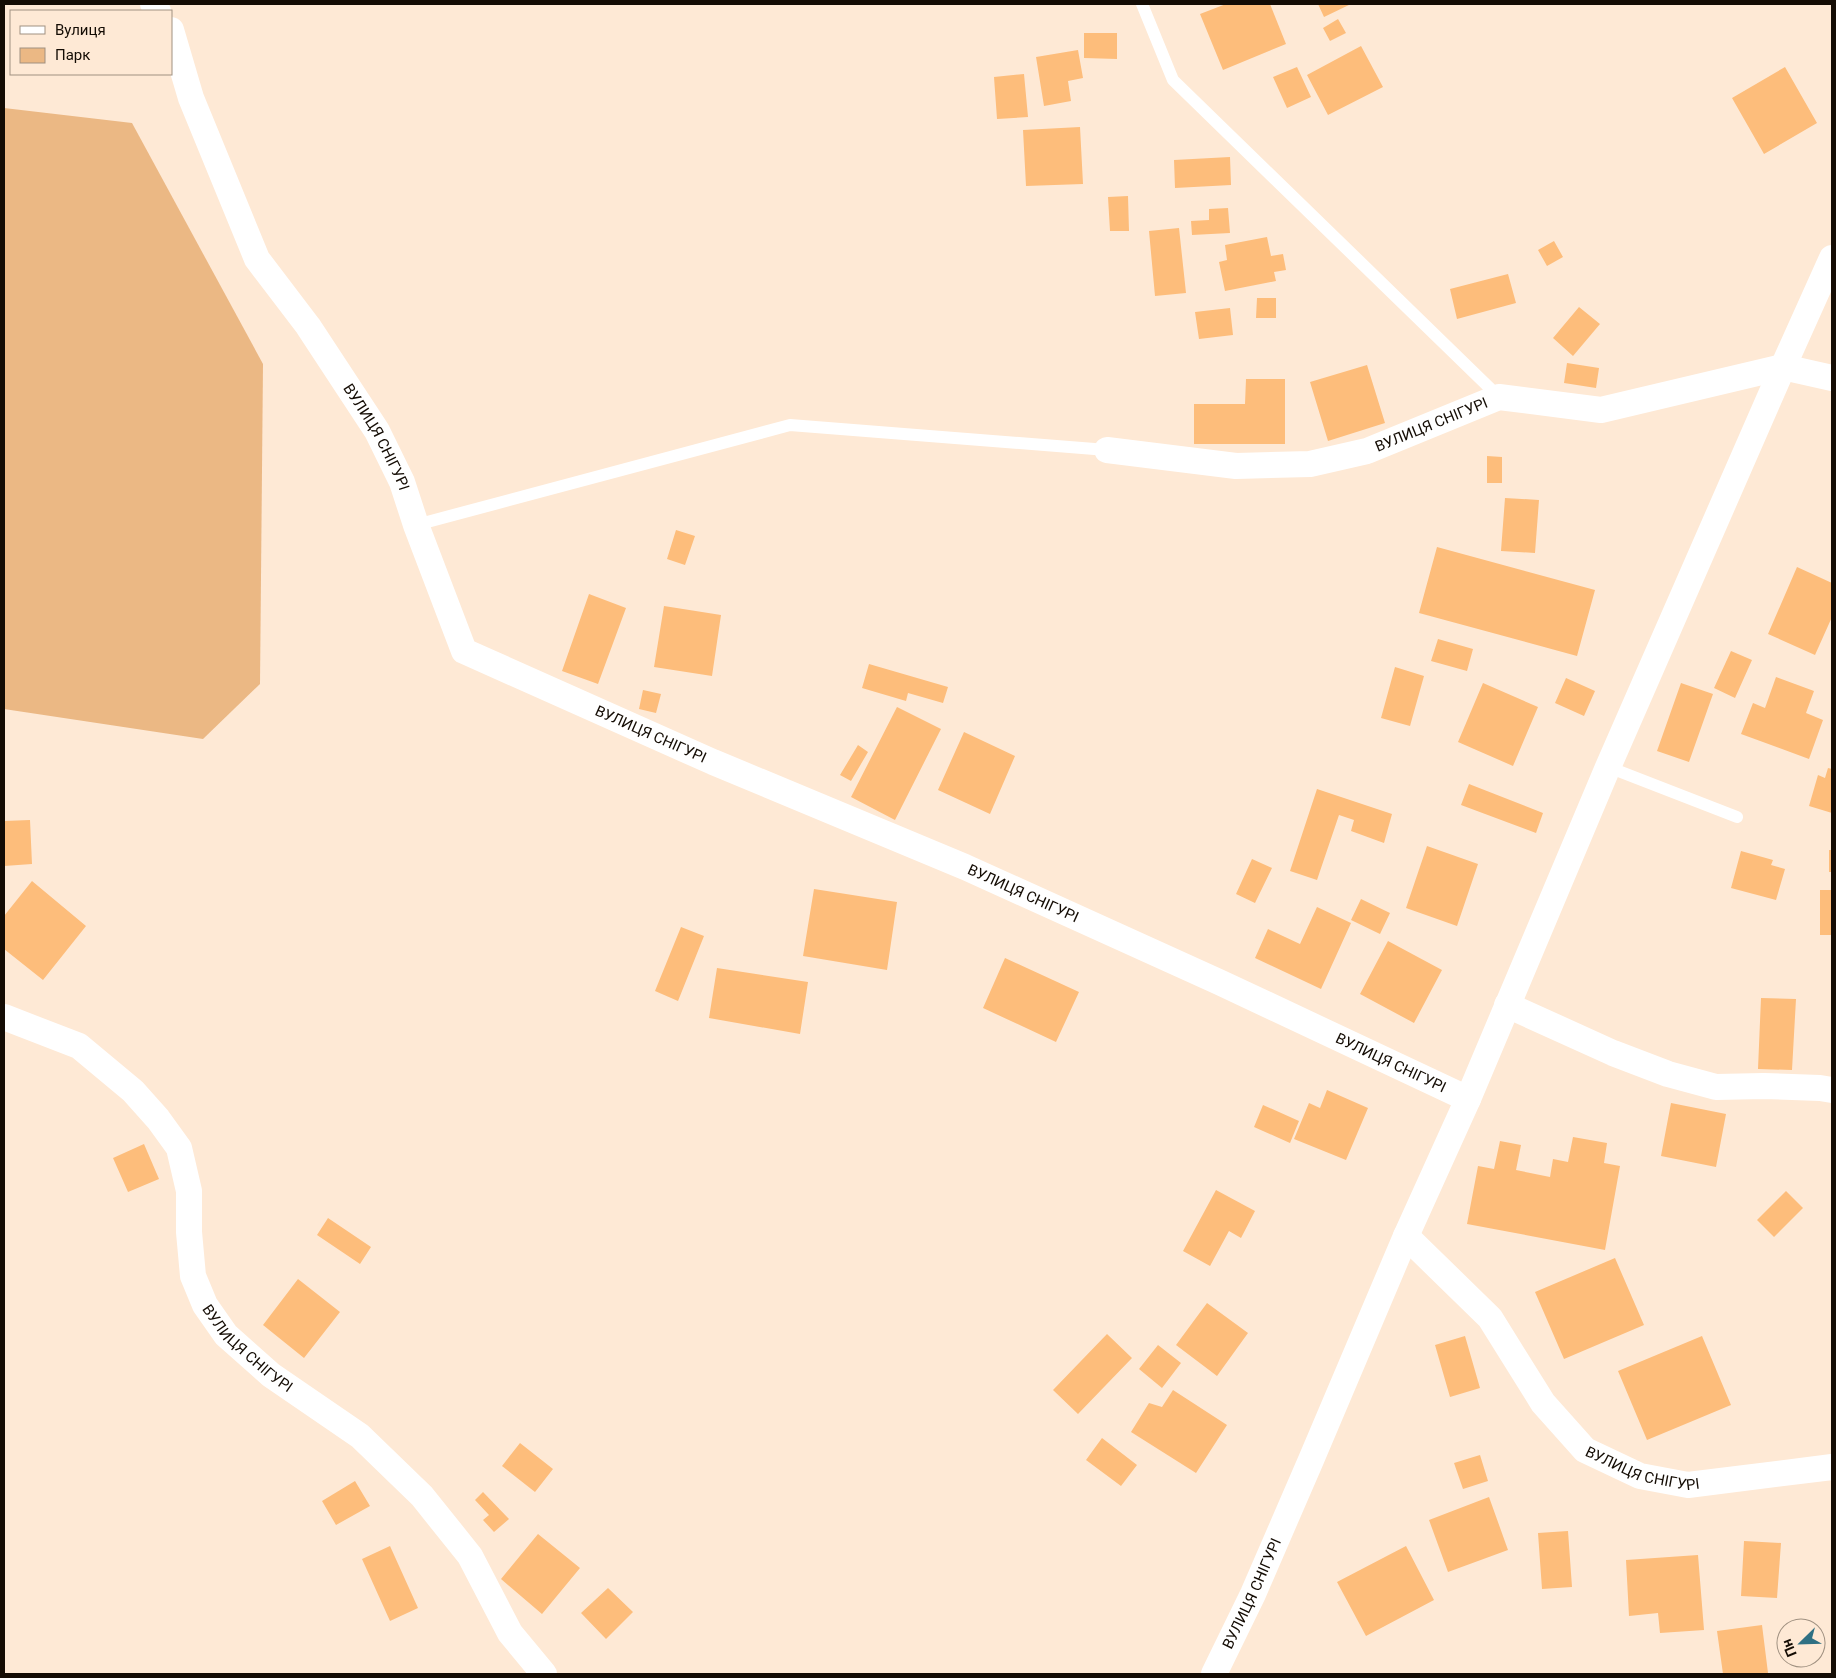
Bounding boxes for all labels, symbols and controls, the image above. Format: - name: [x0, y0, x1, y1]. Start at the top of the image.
- legend: [10, 10, 172, 75]
- text: Вулиця: [55, 21, 106, 39]
- text: Парк: [55, 46, 90, 64]
- street label: ВУЛИЦЯ СНІГУРІ: [339, 380, 413, 493]
- street label: ВУЛИЦЯ СНІГУРІ: [1372, 394, 1490, 456]
- street label: ВУЛИЦЯ СНІГУРІ: [592, 702, 709, 767]
- street label: ВУЛИЦЯ СНІГУРІ: [965, 860, 1081, 926]
- street label: ВУЛИЦЯ СНІГУРІ: [1333, 1029, 1449, 1096]
- street label: ВУЛИЦЯ СНІГУРІ: [198, 1301, 296, 1396]
- street label: ВУЛИЦЯ СНІГУРІ: [1583, 1443, 1701, 1494]
- street label: ВУЛИЦЯ СНІГУРІ: [1219, 1535, 1285, 1652]
- north arrow: [1776, 1618, 1826, 1668]
- text: Пн: [1778, 1637, 1800, 1659]

